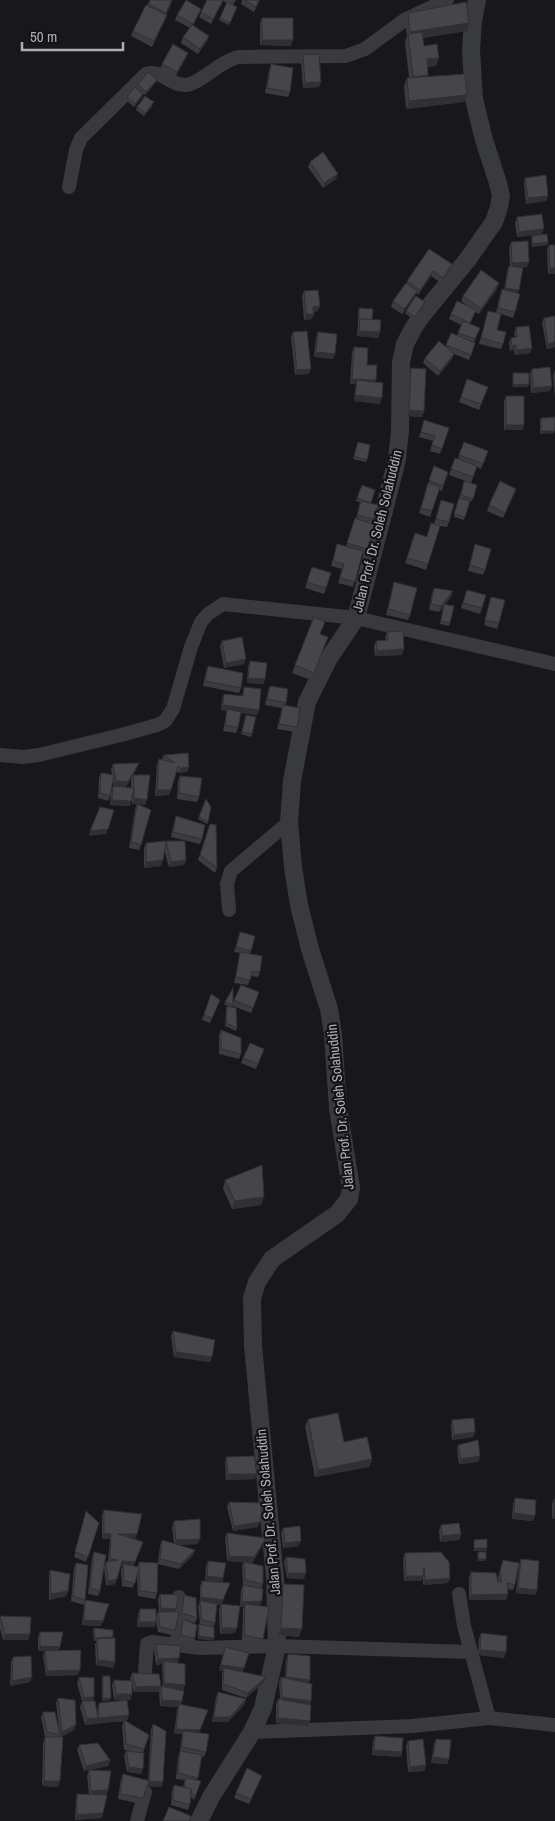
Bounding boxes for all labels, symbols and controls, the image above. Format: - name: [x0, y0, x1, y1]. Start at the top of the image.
- scale bar: [22, 20, 124, 52]
- text: 50 m: [30, 26, 57, 47]
- street label: Jalan Prof. Dr. Soleh Solahuddin: [348, 448, 406, 614]
- street label: Jalan Prof. Dr. Soleh Solahuddin: [322, 1023, 358, 1191]
- street label: Jalan Prof. Dr. Soleh Solahuddin: [252, 1428, 284, 1596]

